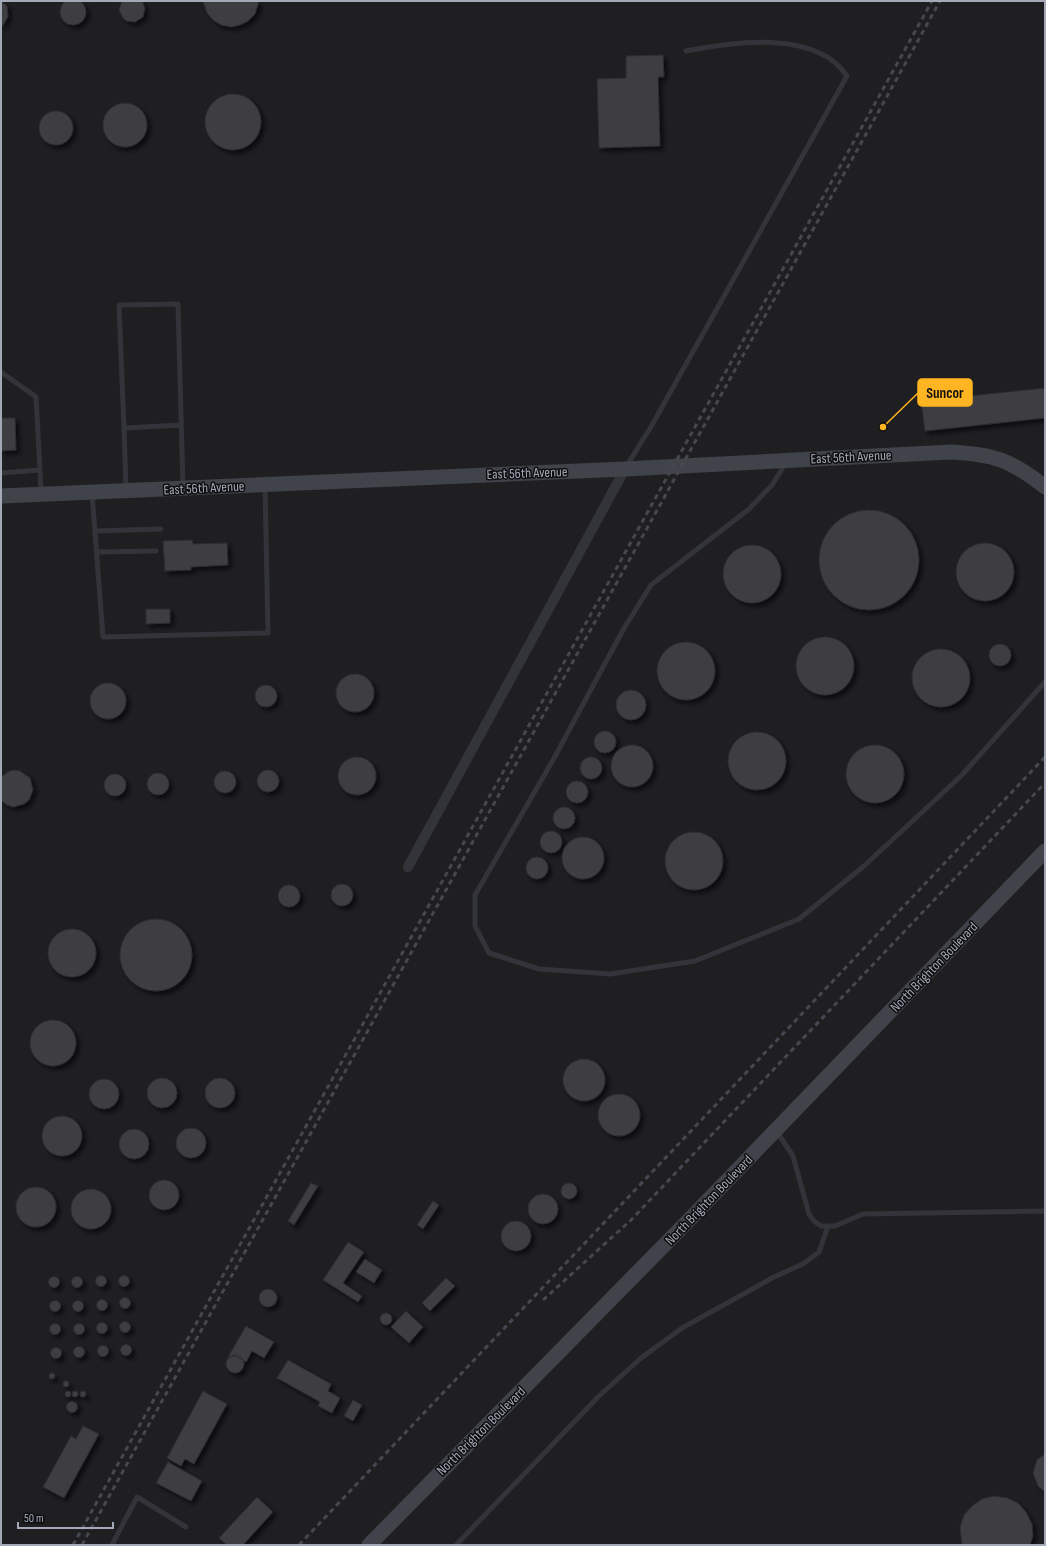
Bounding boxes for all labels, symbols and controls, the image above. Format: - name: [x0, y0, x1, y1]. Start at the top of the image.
- callout: Suncor: [918, 379, 972, 406]
- text: Suncor: [926, 384, 964, 403]
- street label: East 56th Avenue: [810, 446, 892, 468]
- street label: East 56th Avenue: [486, 463, 568, 483]
- street label: East 56th Avenue: [163, 477, 245, 499]
- street label: North Brighton Boulevard: [887, 918, 981, 1016]
- street label: North Brighton Boulevard: [662, 1151, 756, 1249]
- street label: North Brighton Boulevard: [433, 1383, 529, 1479]
- scale bar: [18, 1504, 113, 1530]
- text: 50 m: [24, 1511, 44, 1526]

